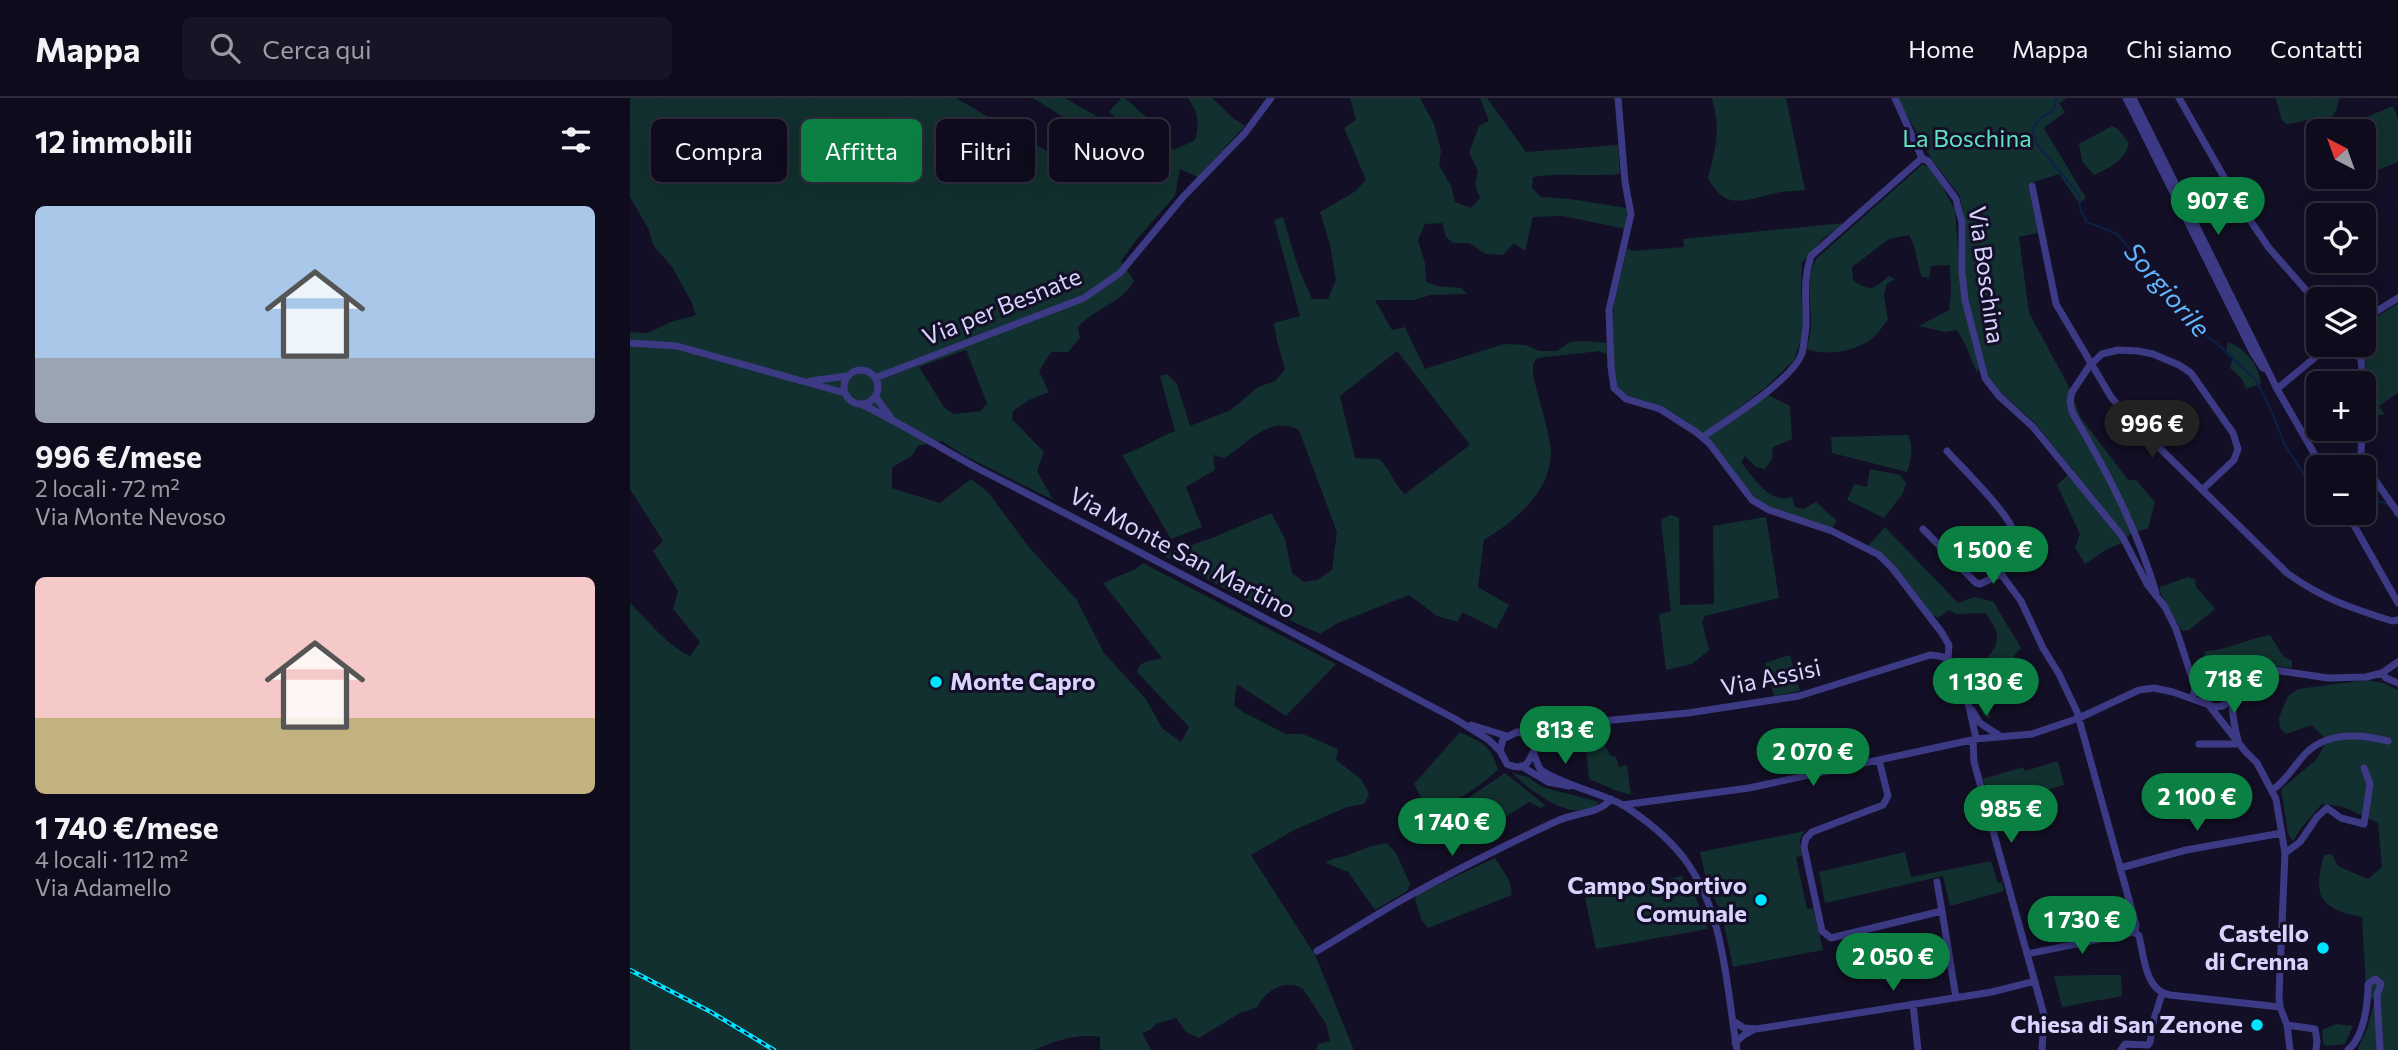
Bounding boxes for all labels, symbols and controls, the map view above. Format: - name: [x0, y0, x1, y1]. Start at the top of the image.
- search box: [182, 17, 672, 80]
- text: Mappa: [35, 28, 140, 69]
- icon: search: [206, 29, 244, 67]
- text: Cerca qui: [262, 33, 372, 64]
- text: Home: [1908, 34, 1974, 63]
- text: Mappa: [2012, 34, 2088, 63]
- text: Chi siamo: [2126, 34, 2232, 63]
- text: Contatti: [2270, 34, 2363, 63]
- chip: Compra: [651, 119, 787, 182]
- chip: Affitta: [801, 119, 922, 182]
- chip: Filtri: [936, 119, 1035, 182]
- chip: Nuovo: [1049, 119, 1169, 182]
- north arrow: [2306, 119, 2376, 189]
- map controls: [2306, 119, 2376, 525]
- icon: filters: [557, 121, 595, 159]
- text: 12 immobili: [35, 122, 193, 159]
- park label: La Boschina: [1902, 123, 2032, 152]
- pin: 907 €: [2169, 178, 2267, 237]
- text: 907 €: [2187, 186, 2249, 214]
- button: locate: [2306, 203, 2376, 273]
- street label: Via Boschina: [1963, 204, 2011, 345]
- water label: Sorgiorile: [2119, 235, 2218, 343]
- icon: home: [252, 251, 378, 377]
- street label: Via per Besnate: [918, 261, 1085, 351]
- button: layers: [2306, 287, 2376, 357]
- button: +: [2306, 371, 2376, 441]
- pin: 996 €: [2103, 400, 2201, 460]
- text: 996 €: [2120, 409, 2184, 437]
- text: 996 €/mese: [35, 437, 202, 474]
- button: −: [2306, 455, 2376, 525]
- text: 2 locali · 72 m²: [35, 474, 180, 502]
- street label: Via Monte San Martino: [1065, 480, 1301, 624]
- text: Via Monte Nevoso: [35, 502, 226, 530]
- pin: 1 500 €: [1928, 526, 2058, 586]
- text: 1 500 €: [1953, 535, 2033, 563]
- icon: home: [252, 622, 378, 748]
- street label: Via Assisi: [1718, 652, 1823, 701]
- pin: 718 €: [2185, 656, 2283, 715]
- pin: 1 130 €: [1921, 658, 2051, 718]
- text: 718 €: [2205, 664, 2263, 692]
- place label: Monte Capro: [950, 666, 1096, 695]
- text: 1 130 €: [1949, 667, 2023, 695]
- marker: Monte Capro: [928, 674, 944, 690]
- pin: 813 €: [1516, 706, 1614, 766]
- text: 813 €: [1536, 715, 1594, 743]
- pin: 2 070 €: [1748, 728, 1878, 788]
- text: 2 070 €: [1773, 737, 1853, 765]
- pin: 2 100 €: [2132, 774, 2262, 833]
- text: 2 100 €: [2157, 782, 2237, 810]
- pin: 985 €: [1962, 786, 2060, 845]
- text: 985 €: [1980, 794, 2042, 822]
- pin: 1 740 €: [1387, 798, 1517, 858]
- text: 1 740 €: [1414, 807, 1490, 835]
- text: 1 740 €/mese: [35, 808, 219, 845]
- text: 4 locali · 112 m²: [35, 845, 188, 873]
- place label: Campo Sportivo Comunale: [1567, 870, 1747, 927]
- text: Via Adamello: [35, 873, 171, 901]
- marker: Campo Sportivo Comunale: [1753, 892, 1769, 908]
- pin: 1 730 €: [2017, 896, 2147, 956]
- text: 1 730 €: [2044, 905, 2120, 933]
- place label: Castello di Crenna: [2205, 918, 2309, 975]
- pin: 2 050 €: [1828, 934, 1958, 993]
- marker: Castello di Crenna: [2315, 940, 2331, 956]
- text: 2 050 €: [1852, 942, 1934, 970]
- place label: Chiesa di San Zenone: [2010, 1009, 2243, 1038]
- marker: Chiesa di San Zenone: [2249, 1017, 2265, 1033]

